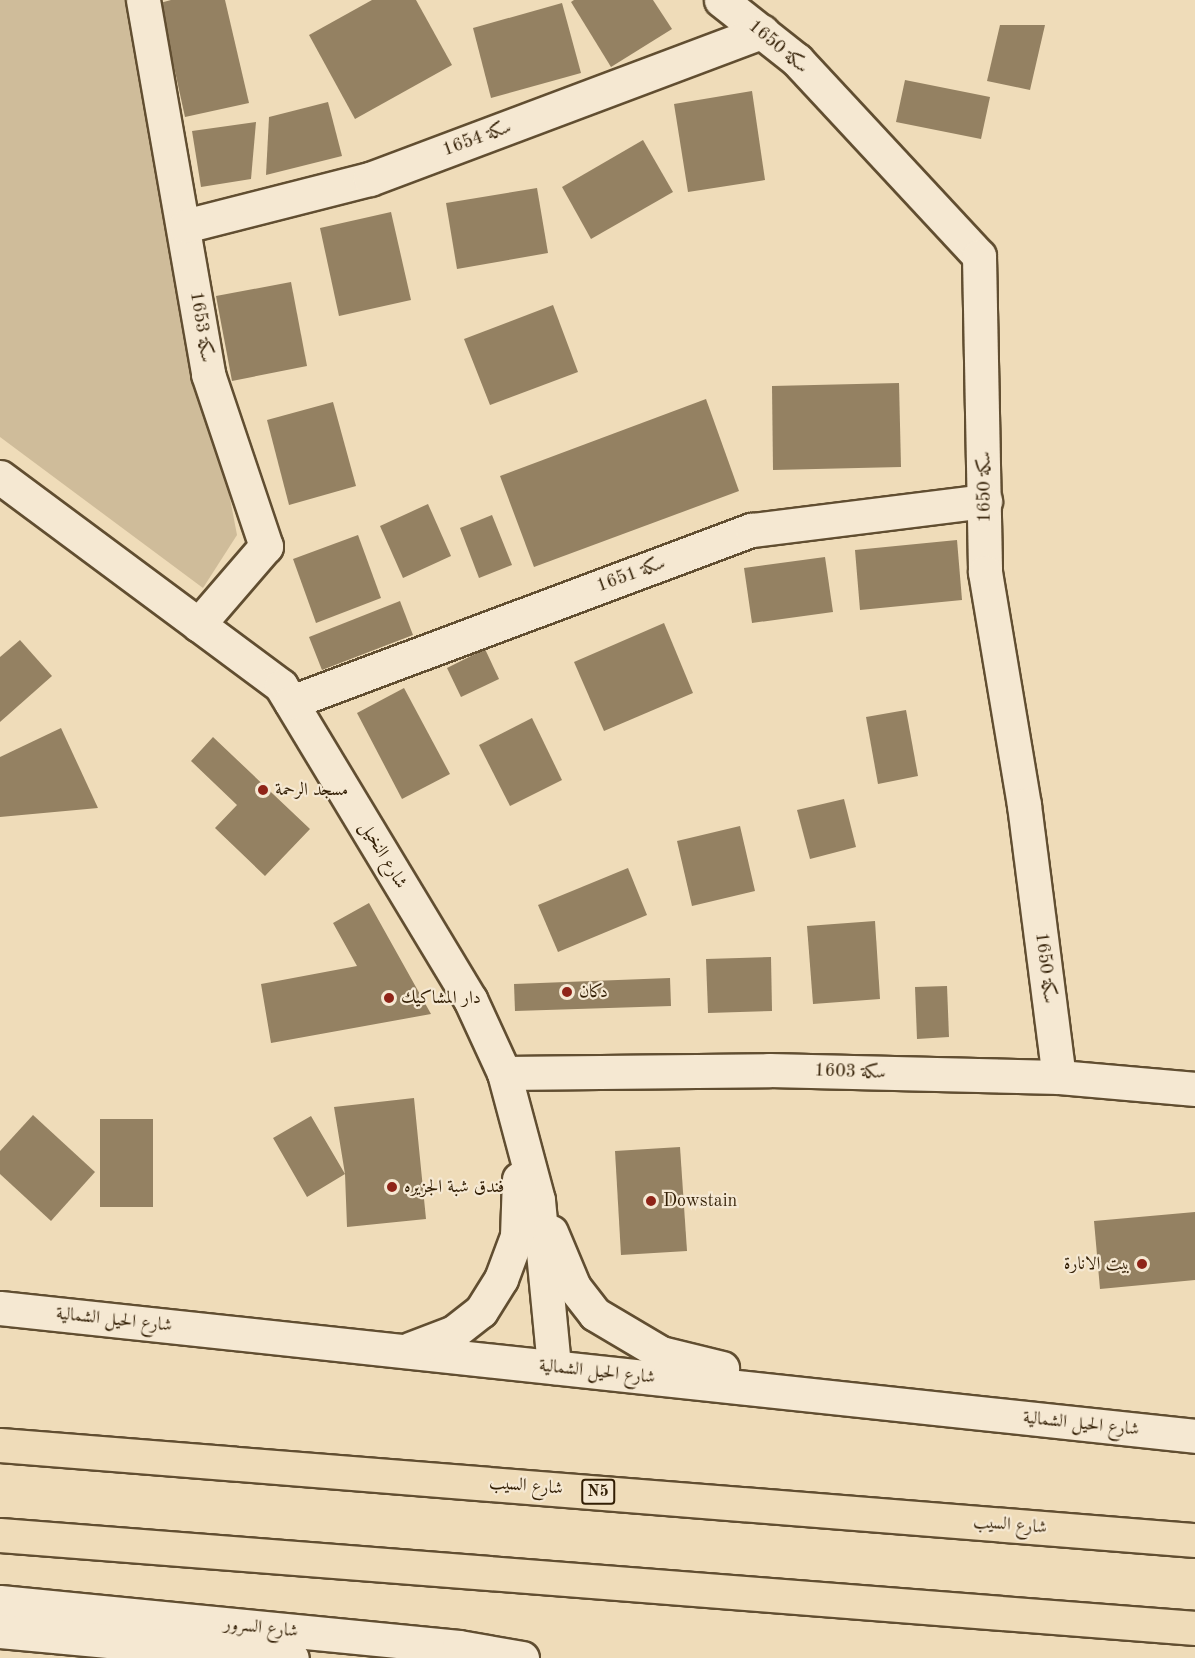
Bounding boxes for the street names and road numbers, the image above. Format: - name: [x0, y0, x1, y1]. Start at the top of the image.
- street label: سكة 1650: [744, 16, 812, 78]
- street label: سكة 1654: [440, 117, 514, 161]
- street label: سكة 1653: [185, 290, 217, 364]
- street label: سكة 1650: [974, 451, 996, 523]
- street label: سكة 1651: [594, 553, 668, 597]
- street label: شارع النخيل: [355, 817, 411, 893]
- street label: سكة 1650: [1030, 931, 1060, 1005]
- street label: سكة 1603: [814, 1060, 886, 1084]
- street label: شارع الحيل الشمالية: [55, 1303, 173, 1337]
- street label: شارع الحيل الشمالية: [538, 1355, 656, 1389]
- street label: شارع الحيل الشمالية: [1022, 1407, 1140, 1441]
- street label: شارع السيب: [488, 1472, 564, 1500]
- road number: N5: [580, 1479, 616, 1505]
- street label: شارع السيب: [972, 1511, 1048, 1539]
- street label: شارع السرور: [223, 1613, 299, 1643]

